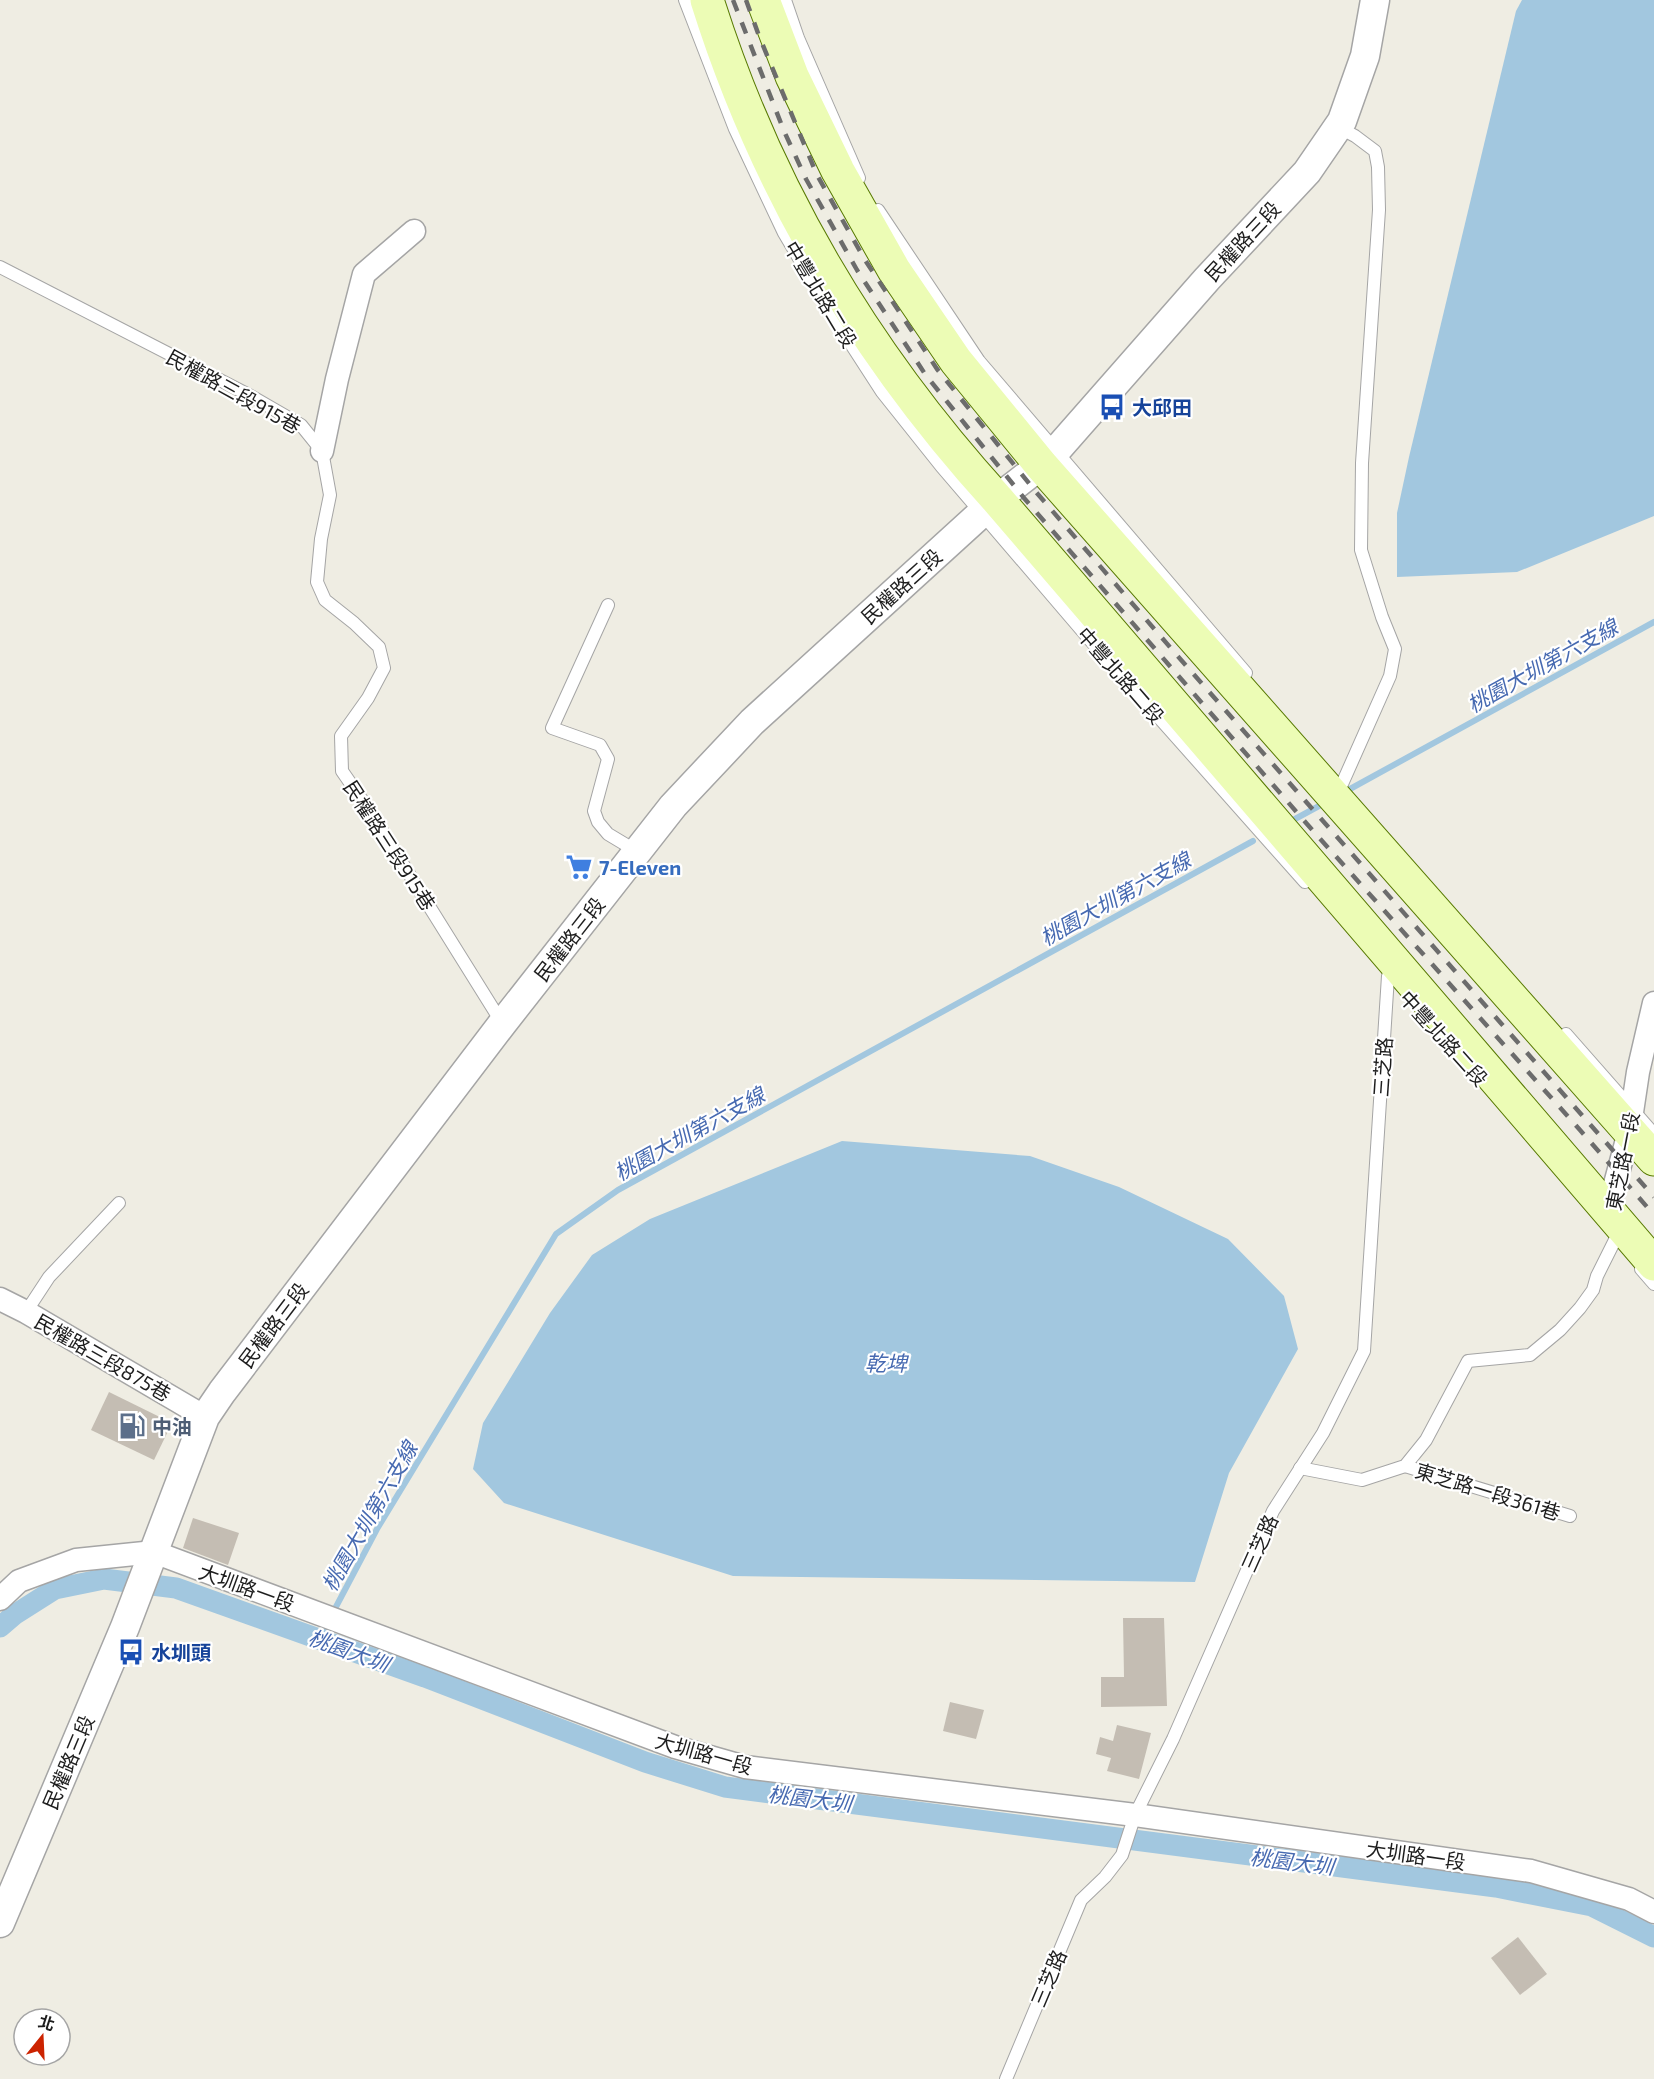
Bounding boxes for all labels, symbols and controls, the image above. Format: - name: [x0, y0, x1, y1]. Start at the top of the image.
- street label: 民權路三段: [1199, 196, 1285, 286]
- street label: 中豐北路二段: [780, 236, 862, 352]
- street label: 民權路三段915巷: [163, 344, 305, 438]
- bus stop icon: 大邱田: [1097, 392, 1127, 422]
- place label: 大邱田: [1132, 395, 1192, 419]
- street label: 民權路三段: [856, 544, 946, 628]
- water label: 桃園大圳第六支線: [1462, 612, 1623, 717]
- street label: 中豐北路二段: [1073, 622, 1169, 728]
- street label: 民權路三段915巷: [339, 776, 441, 914]
- water label: 桃園大圳第六支線: [1035, 845, 1196, 950]
- supermarket icon: 7-Eleven: [564, 852, 594, 882]
- place label: 7-Eleven: [599, 855, 681, 879]
- street label: 民權路三段: [529, 892, 609, 986]
- street label: 中豐北路二段: [1395, 985, 1493, 1091]
- street label: 三芝路: [1368, 1036, 1396, 1098]
- water label: 桃園大圳第六支線: [609, 1080, 770, 1185]
- street label: 東芝路一段: [1601, 1110, 1643, 1212]
- street label: 民權路三段: [233, 1278, 313, 1372]
- street label: 民權路三段875巷: [31, 1308, 175, 1406]
- water label: 乾埤: [865, 1350, 910, 1375]
- fuel station icon: 中油: [117, 1411, 147, 1441]
- place label: 中油: [152, 1414, 192, 1438]
- water label: 桃園大圳第六支線: [316, 1435, 423, 1595]
- street label: 東芝路一段361巷: [1413, 1458, 1563, 1524]
- street label: 三芝路: [1236, 1511, 1282, 1575]
- street label: 大圳路一段: [196, 1559, 298, 1615]
- water label: 桃園大圳: [305, 1624, 396, 1677]
- bus stop icon: 水圳頭: [116, 1637, 146, 1667]
- place label: 水圳頭: [151, 1640, 211, 1664]
- street label: 民權路三段: [37, 1711, 99, 1813]
- street label: 大圳路一段: [653, 1728, 755, 1778]
- water label: 桃園大圳: [767, 1780, 856, 1816]
- street label: 大圳路一段: [1365, 1836, 1467, 1874]
- water label: 桃園大圳: [1249, 1843, 1338, 1879]
- street label: 三芝路: [1025, 1946, 1071, 2010]
- north arrow: [12, 2007, 72, 2067]
- text: 北: [36, 2011, 57, 2034]

